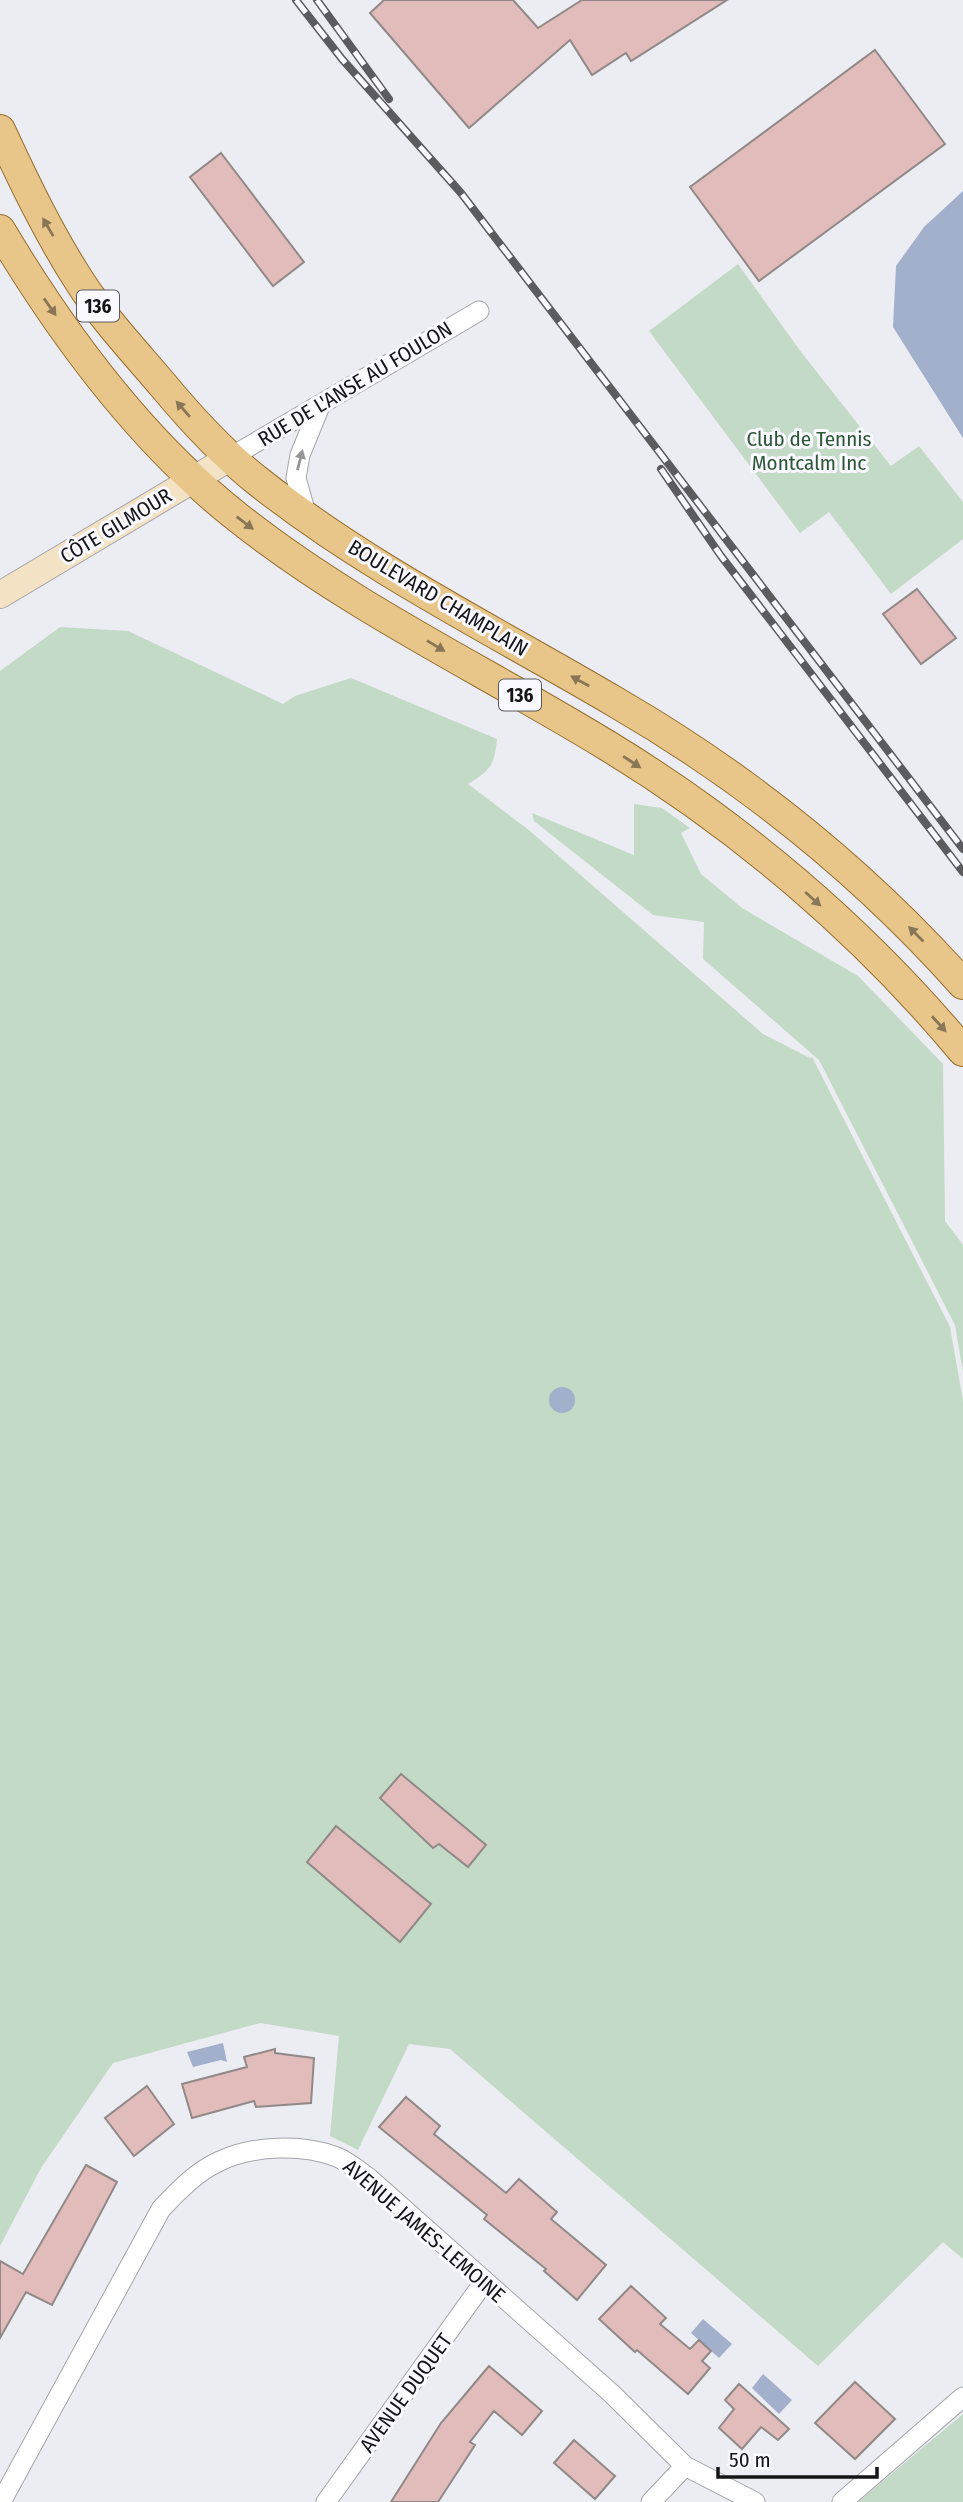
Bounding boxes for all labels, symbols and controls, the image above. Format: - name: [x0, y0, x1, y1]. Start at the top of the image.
- one-way arrow: [42, 217, 54, 237]
- road number: 136: [77, 290, 119, 322]
- one-way arrow: [43, 298, 57, 316]
- street label: RUE DE L'ANSE AU FOULON: [253, 316, 457, 452]
- one-way arrow: [175, 400, 191, 418]
- park label: Club de Tennis Montcalm Inc: [747, 426, 872, 476]
- one-way arrow: [294, 449, 305, 471]
- street label: CÔTE GILMOUR: [55, 482, 177, 569]
- one-way arrow: [236, 516, 254, 530]
- street label: BOULEVARD CHAMPLAIN: [343, 534, 533, 662]
- one-way arrow: [427, 640, 446, 652]
- one-way arrow: [570, 675, 589, 687]
- road number: 136: [499, 680, 541, 710]
- one-way arrow: [622, 755, 642, 768]
- one-way arrow: [804, 891, 822, 907]
- one-way arrow: [909, 926, 925, 943]
- one-way arrow: [931, 1015, 947, 1033]
- street label: AVENUE JAMES-LEMOINE: [338, 2154, 510, 2308]
- street label: AVENUE DUQUET: [354, 2328, 458, 2458]
- scale bar: [718, 2436, 877, 2480]
- text: 50 m: [729, 2447, 771, 2473]

